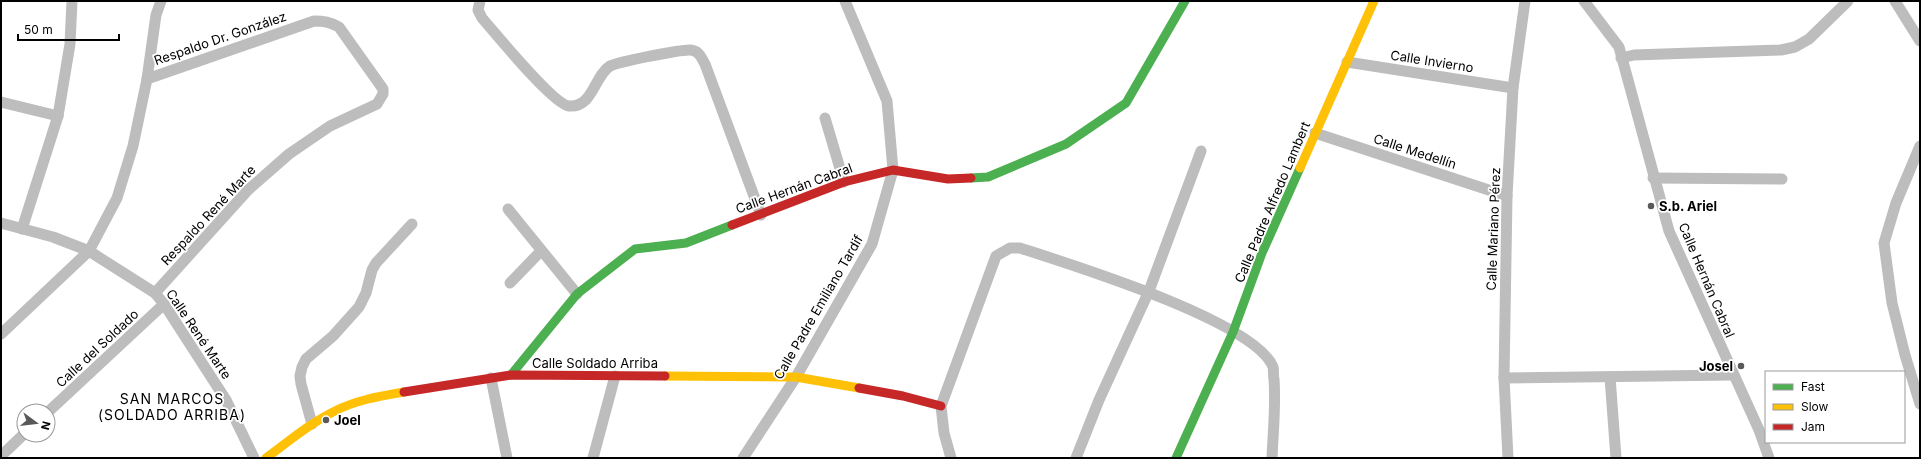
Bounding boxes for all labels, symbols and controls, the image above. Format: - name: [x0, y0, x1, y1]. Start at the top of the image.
- street label: Respaldo Dr. González: [152, 8, 288, 68]
- scale bar: [18, 16, 119, 42]
- text: 50 m: [24, 22, 53, 37]
- street label: Calle Invierno: [1389, 47, 1475, 75]
- street label: Calle Padre Alfredo Lambert: [1231, 119, 1313, 285]
- street label: Calle Medellín: [1371, 130, 1459, 172]
- street label: Calle Hernán Cabral: [733, 159, 855, 217]
- street label: Respaldo René Marte: [157, 162, 259, 268]
- street label: Calle Mariano Pérez: [1483, 167, 1503, 291]
- place label: S.b. Ariel: [1659, 198, 1717, 214]
- marker: S.b. Ariel: [1646, 201, 1656, 211]
- street label: Calle Hernán Cabral: [1676, 220, 1738, 340]
- street label: Calle Padre Emiliano Tardif: [770, 232, 866, 382]
- street label: Calle René Marte: [163, 286, 235, 382]
- street label: Calle del Soldado: [52, 306, 142, 390]
- street label: Calle Soldado Arriba: [532, 355, 658, 371]
- place label: Josel: [1699, 358, 1733, 374]
- marker: Josel: [1736, 361, 1746, 371]
- legend: [1765, 371, 1905, 443]
- text: Fast: [1801, 379, 1825, 394]
- district label: SAN MARCOS (SOLDADO ARRIBA): [98, 390, 246, 423]
- text: Slow: [1801, 399, 1829, 414]
- north arrow: [16, 403, 56, 443]
- place label: Joel: [334, 412, 361, 428]
- marker: Joel: [321, 415, 331, 425]
- text: Jam: [1801, 419, 1825, 434]
- text: N: [38, 420, 54, 431]

